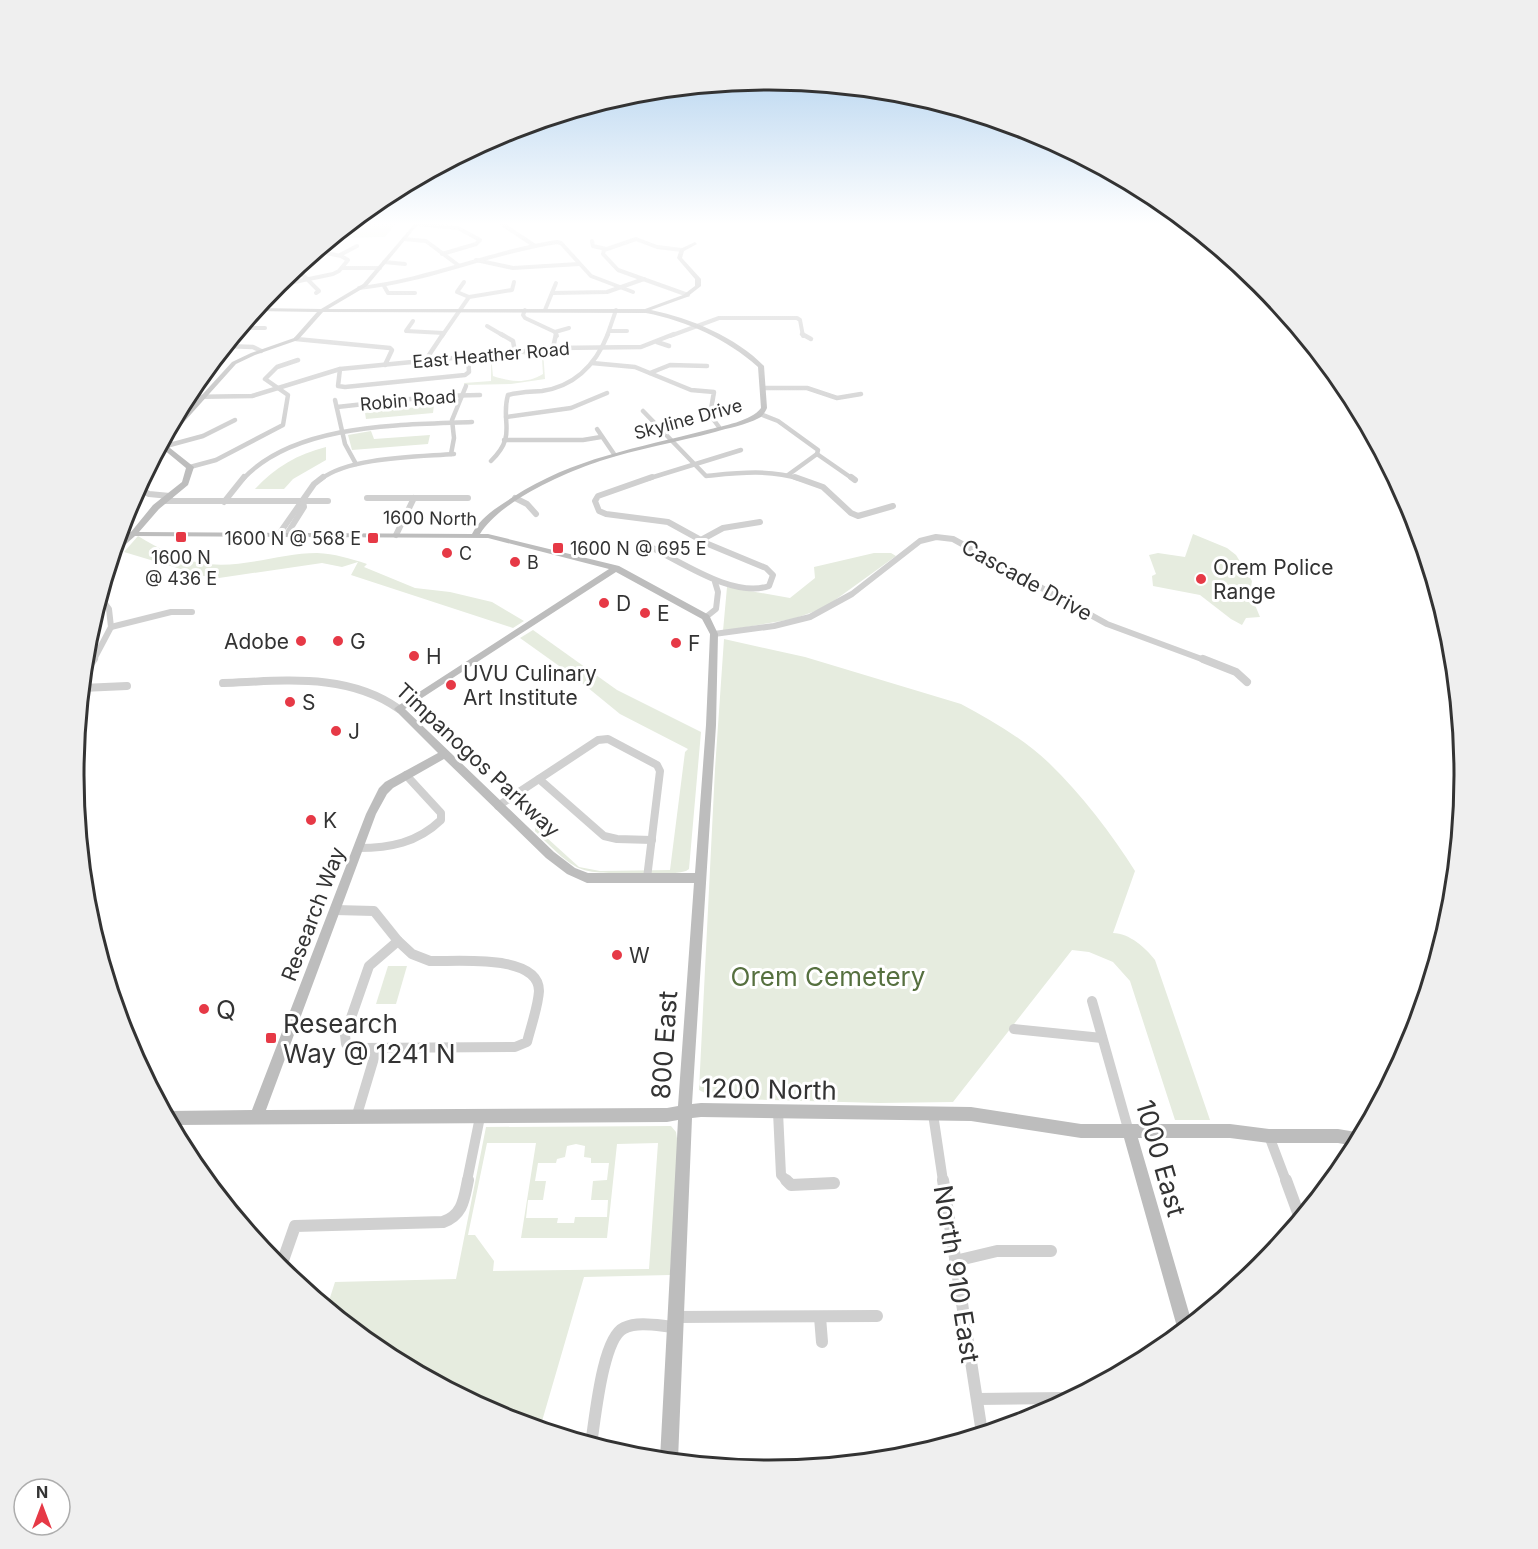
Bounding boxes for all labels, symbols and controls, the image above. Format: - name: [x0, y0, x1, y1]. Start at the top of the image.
- street label: East Heather Road: [411, 338, 571, 372]
- street label: Robin Road: [359, 385, 457, 415]
- street label: Skyline Drive: [632, 394, 744, 444]
- street label: 1600 North: [383, 507, 477, 529]
- place label: 1600 N @ 568 E: [225, 528, 361, 549]
- marker: 1600 N @ 436 E: [174, 530, 188, 544]
- marker: 1600 N @ 568 E: [366, 531, 380, 545]
- street label: Cascade Drive: [957, 534, 1097, 626]
- place label: 1600 N @ 695 E: [570, 538, 706, 559]
- marker: 1600 N @ 695 E: [551, 541, 565, 555]
- place label: C: [459, 543, 472, 564]
- marker: C: [440, 546, 454, 560]
- place label: 1600 N @ 436 E: [145, 547, 217, 589]
- place label: B: [527, 552, 539, 573]
- marker: B: [508, 555, 522, 569]
- place label: Orem Police Range: [1213, 555, 1333, 604]
- marker: Orem Police Range: [1194, 572, 1208, 586]
- place label: D: [616, 591, 631, 616]
- marker: D: [597, 596, 611, 610]
- place label: E: [657, 601, 670, 626]
- marker: E: [638, 606, 652, 620]
- place label: Adobe: [224, 629, 289, 654]
- place label: G: [350, 629, 366, 654]
- place label: F: [688, 631, 700, 656]
- marker: Adobe: [294, 634, 308, 648]
- marker: G: [331, 634, 345, 648]
- marker: F: [669, 636, 683, 650]
- place label: H: [426, 644, 442, 669]
- marker: H: [407, 649, 421, 663]
- place label: UVU Culinary Art Institute: [463, 661, 597, 710]
- street label: Timpanogos Parkway: [391, 678, 565, 843]
- marker: UVU Culinary Art Institute: [444, 678, 458, 692]
- place label: S: [302, 690, 315, 715]
- marker: S: [283, 695, 297, 709]
- place label: J: [348, 719, 360, 744]
- marker: J: [329, 724, 343, 738]
- place label: K: [323, 808, 337, 833]
- marker: K: [304, 813, 318, 827]
- street label: Research Way: [276, 843, 350, 985]
- place label: W: [629, 943, 650, 968]
- marker: W: [610, 948, 624, 962]
- park label: Orem Cemetery: [731, 961, 925, 992]
- street label: 800 East: [645, 990, 683, 1100]
- place label: Q: [216, 994, 236, 1025]
- marker: Q: [197, 1002, 211, 1016]
- place label: Research Way @ 1241 N: [283, 1008, 456, 1069]
- marker: Research Way @ 1241 N: [264, 1031, 278, 1045]
- street label: 1200 North: [701, 1072, 837, 1106]
- street label: 1000 East: [1130, 1096, 1192, 1220]
- street label: North 910 East: [928, 1183, 986, 1365]
- north arrow: [12, 1477, 72, 1537]
- text: N: [36, 1482, 48, 1502]

